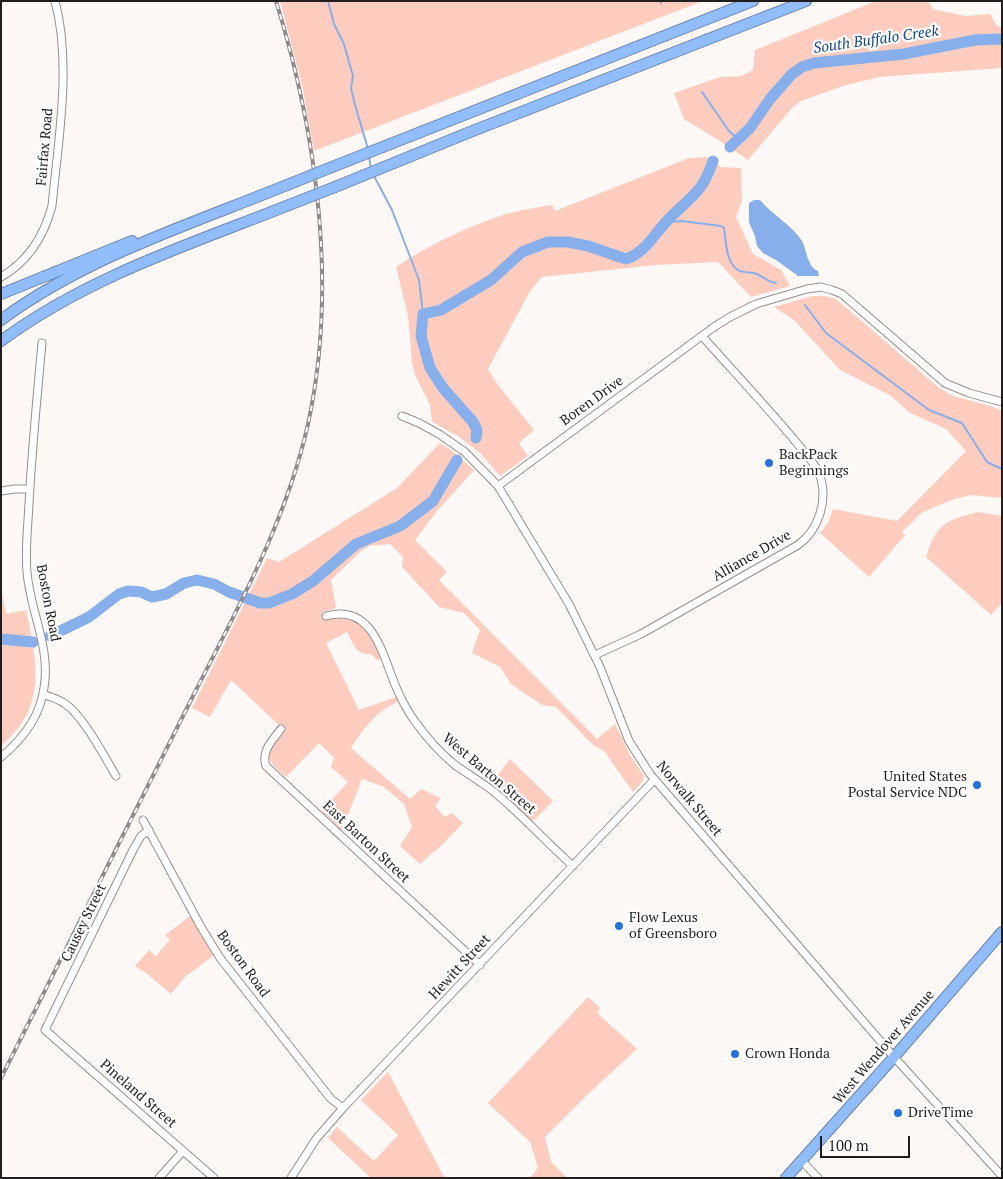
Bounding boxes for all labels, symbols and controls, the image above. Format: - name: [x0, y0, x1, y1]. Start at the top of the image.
- water label: South Buffalo Creek: [812, 22, 940, 58]
- street label: Fairfax Road: [33, 107, 57, 187]
- street label: Boren Drive: [557, 372, 627, 430]
- place label: BackPack Beginnings: [779, 447, 849, 480]
- marker: BackPack Beginnings: [763, 457, 775, 469]
- street label: Alliance Drive: [710, 527, 794, 585]
- street label: Boston Road: [32, 563, 64, 643]
- street label: West Barton Street: [439, 730, 539, 818]
- street label: Norwalk Street: [653, 758, 725, 840]
- place label: United States Postal Service NDC: [848, 769, 967, 802]
- marker: United States Postal Service NDC: [971, 779, 983, 791]
- street label: East Barton Street: [319, 797, 413, 887]
- street label: Causey Street: [58, 881, 110, 965]
- place label: Flow Lexus of Greensboro: [629, 910, 717, 942]
- marker: Flow Lexus of Greensboro: [613, 920, 625, 932]
- street label: Boston Road: [213, 927, 273, 1001]
- street label: Hewitt Street: [426, 931, 494, 1003]
- street label: West Wendover Avenue: [830, 987, 938, 1107]
- place label: Crown Honda: [745, 1046, 830, 1062]
- marker: Crown Honda: [729, 1048, 741, 1060]
- street label: Pineland Street: [96, 1056, 180, 1132]
- place label: DriveTime: [908, 1105, 973, 1121]
- marker: DriveTime: [892, 1107, 904, 1119]
- scale bar: [823, 1126, 913, 1158]
- text: 100 m: [828, 1135, 869, 1155]

